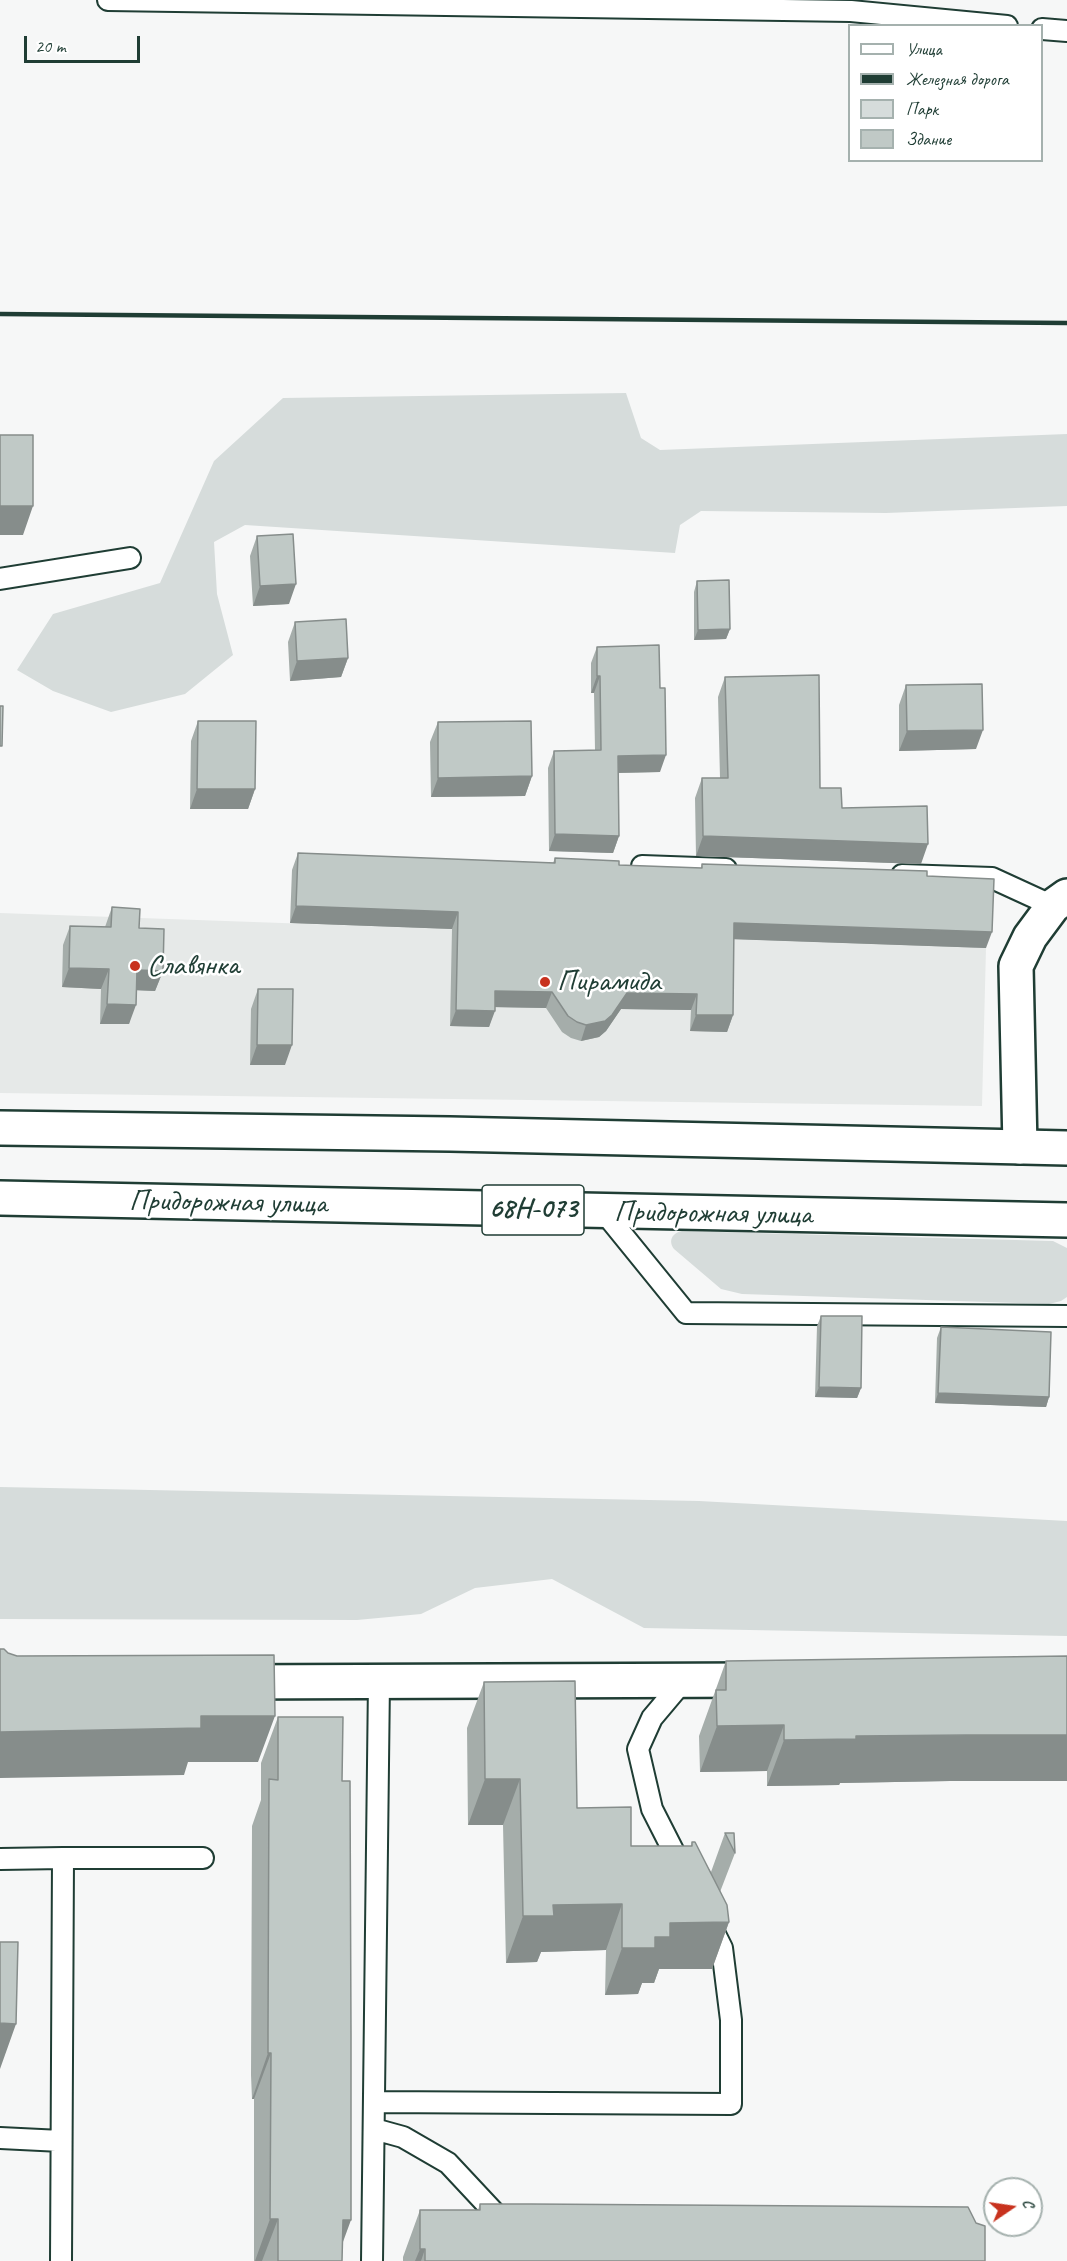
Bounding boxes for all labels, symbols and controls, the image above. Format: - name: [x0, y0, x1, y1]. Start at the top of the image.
- scale bar: [27, 24, 142, 62]
- legend: [848, 24, 1043, 162]
- text: 20 m: [35, 35, 66, 57]
- text: Улица: [906, 38, 942, 60]
- text: Железная дорога: [906, 68, 1009, 90]
- text: Парк: [906, 98, 938, 120]
- text: Здание: [906, 128, 951, 150]
- place label: Славянка: [147, 948, 239, 984]
- marker: Славянка: [128, 959, 142, 973]
- place label: Пирамида: [557, 964, 661, 1000]
- marker: Пирамида: [538, 975, 552, 989]
- street label: Придорожная улица: [129, 1183, 327, 1223]
- road number: 68Н-073: [482, 1185, 584, 1235]
- street label: Придорожная улица: [614, 1194, 812, 1234]
- north arrow: [983, 2177, 1043, 2237]
- text: С: [1018, 2197, 1039, 2209]

